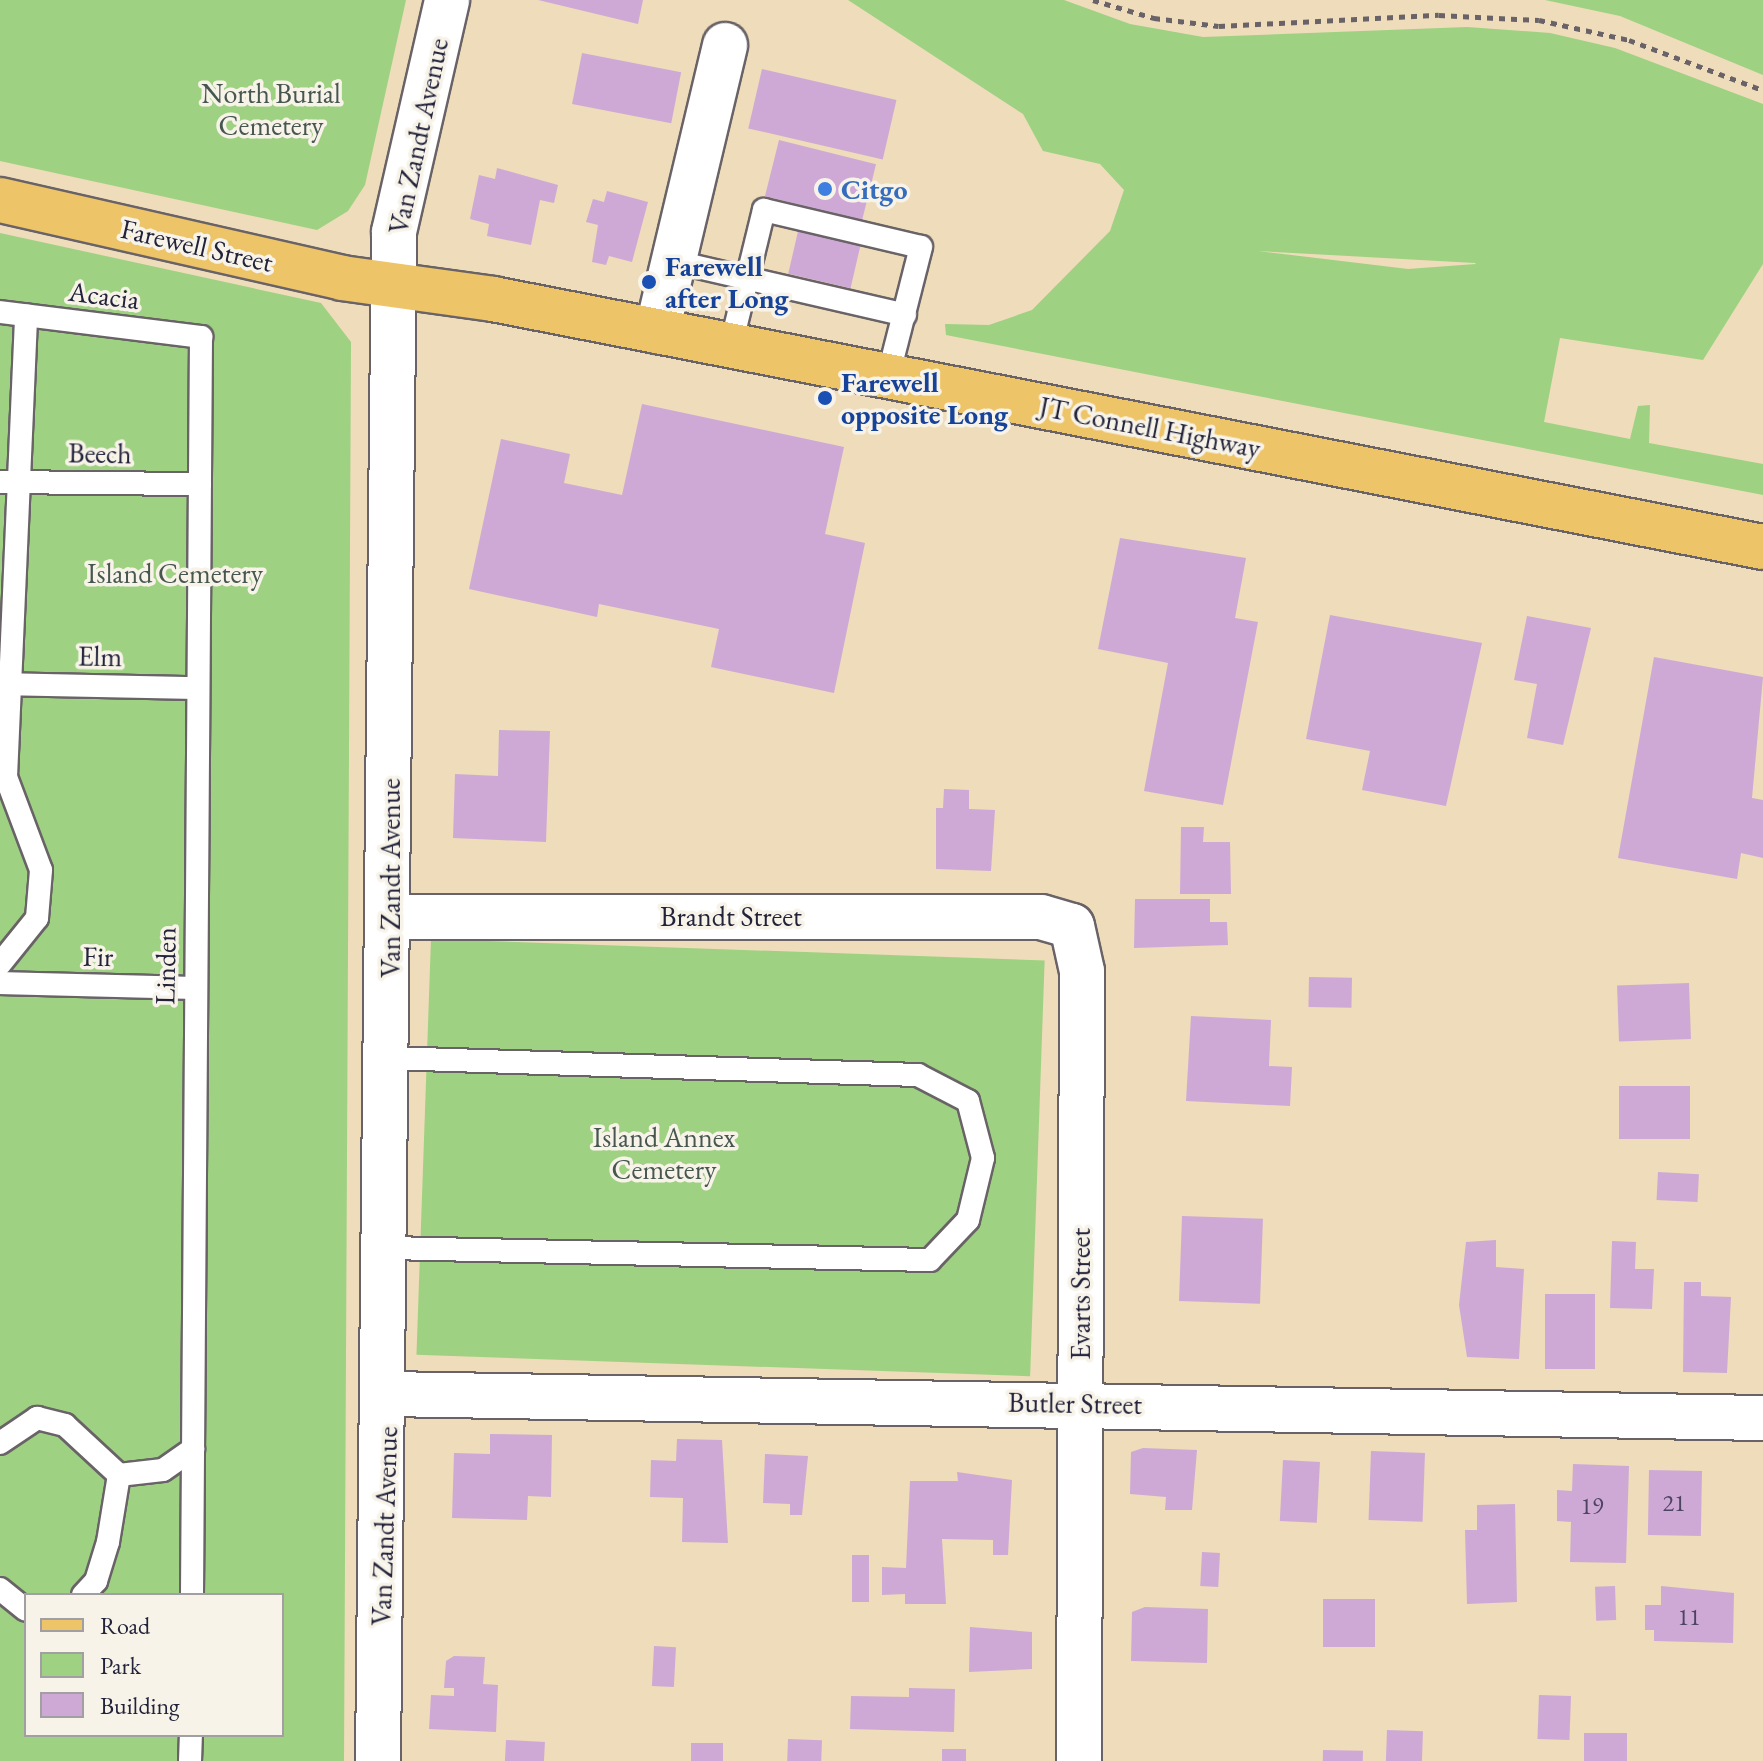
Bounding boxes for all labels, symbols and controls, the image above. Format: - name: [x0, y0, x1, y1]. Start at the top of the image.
- street label: Van Zandt Avenue: [381, 35, 455, 237]
- park label: North Burial Cemetery: [201, 76, 341, 142]
- place label: Citgo: [841, 172, 907, 206]
- marker: Citgo: [816, 180, 834, 198]
- street label: Farewell Street: [118, 211, 276, 279]
- place label: Farewell after Long: [665, 249, 789, 315]
- marker: Farewell after Long: [640, 273, 658, 291]
- street label: Acacia: [67, 274, 141, 316]
- place label: Farewell opposite Long: [841, 365, 1008, 431]
- marker: Farewell opposite Long: [816, 389, 834, 407]
- street label: JT Connell Highway: [1037, 389, 1263, 465]
- street label: Beech: [68, 436, 132, 470]
- park label: Island Cemetery: [87, 556, 263, 590]
- street label: Elm: [78, 639, 122, 673]
- street label: Van Zandt Avenue: [373, 778, 407, 978]
- street label: Brandt Street: [660, 899, 802, 933]
- street label: Linden: [148, 927, 182, 1005]
- street label: Fir: [82, 939, 114, 973]
- park label: Island Annex Cemetery: [593, 1120, 735, 1186]
- street label: Evarts Street: [1063, 1228, 1097, 1360]
- street label: Butler Street: [1008, 1385, 1142, 1421]
- street label: Van Zandt Avenue: [364, 1426, 404, 1626]
- house number: 21: [1662, 1489, 1686, 1517]
- house number: 19: [1580, 1492, 1604, 1520]
- legend: [24, 1593, 284, 1737]
- house number: 11: [1677, 1603, 1701, 1631]
- text: Road: [100, 1610, 150, 1641]
- text: Park: [100, 1650, 141, 1681]
- text: Building: [100, 1690, 180, 1721]

